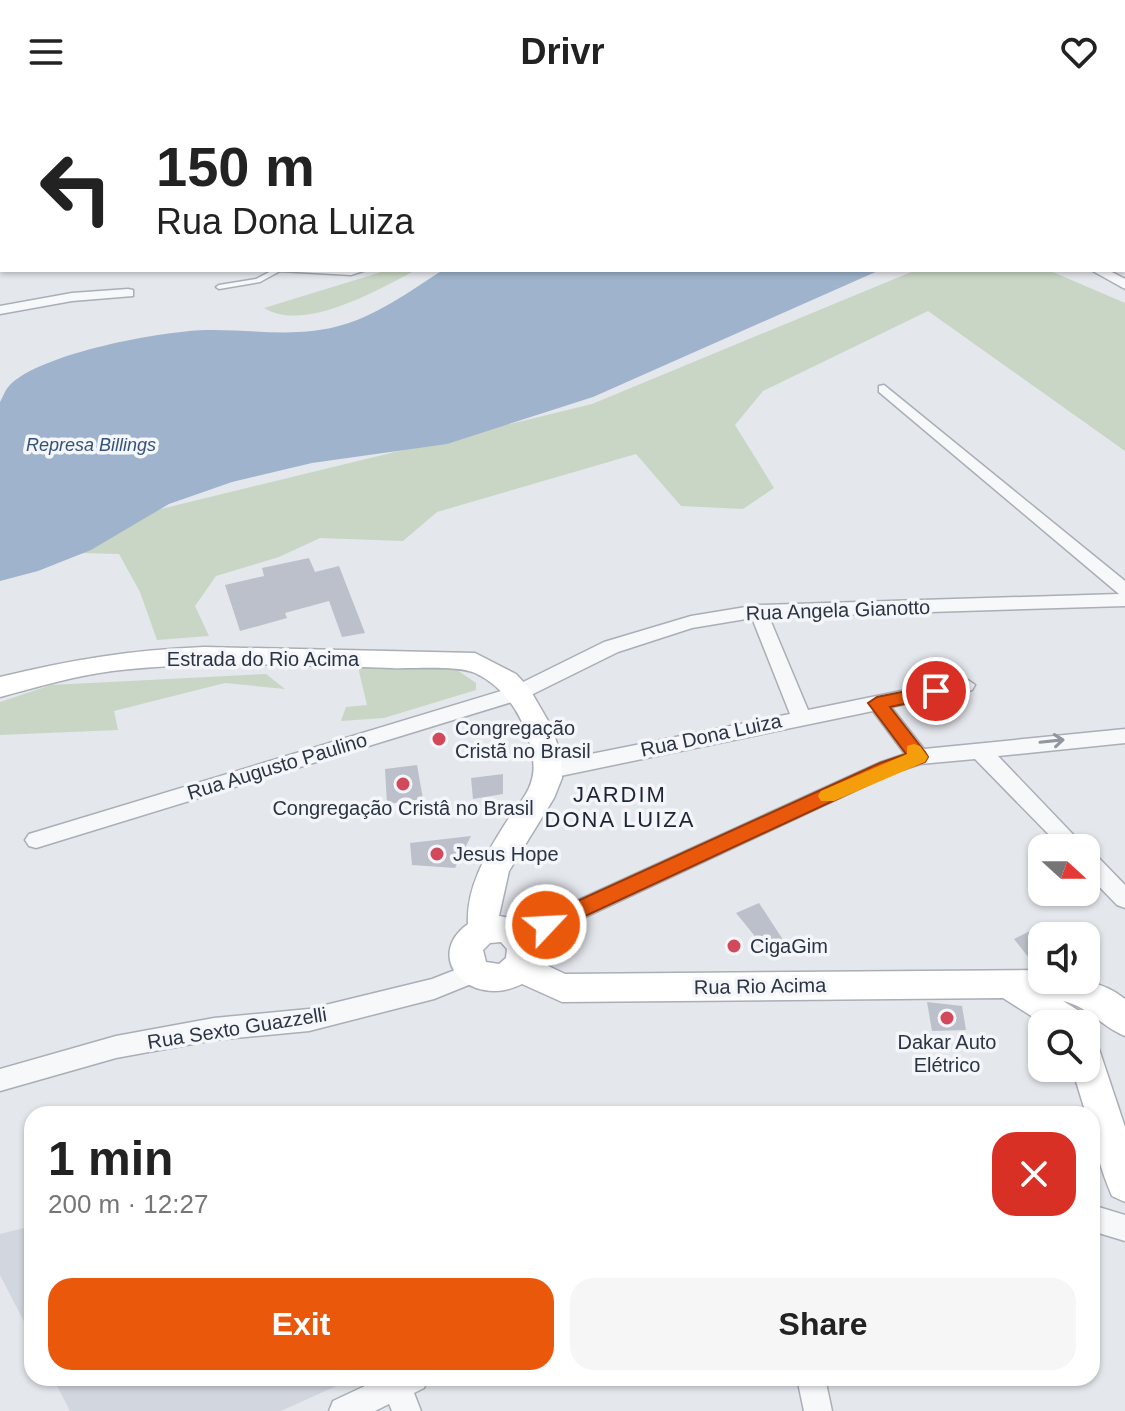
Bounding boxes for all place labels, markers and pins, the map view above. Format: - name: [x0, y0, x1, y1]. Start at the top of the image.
- pin: [902, 657, 970, 725]
- place label: Congregação Cristã no Brasil: [455, 717, 591, 762]
- marker: Congregação Cristã no Brasil: [430, 730, 448, 748]
- marker: Congregação Cristâ no Brasil: [394, 775, 412, 793]
- place label: Congregação Cristâ no Brasil: [272, 797, 534, 819]
- place label: Jesus Hope: [453, 843, 559, 865]
- marker: Jesus Hope: [428, 845, 446, 863]
- place label: CigaGim: [750, 935, 828, 957]
- marker: CigaGim: [725, 937, 743, 955]
- marker: Dakar Auto Elétrico: [938, 1009, 956, 1027]
- place label: Dakar Auto Elétrico: [898, 1031, 996, 1076]

